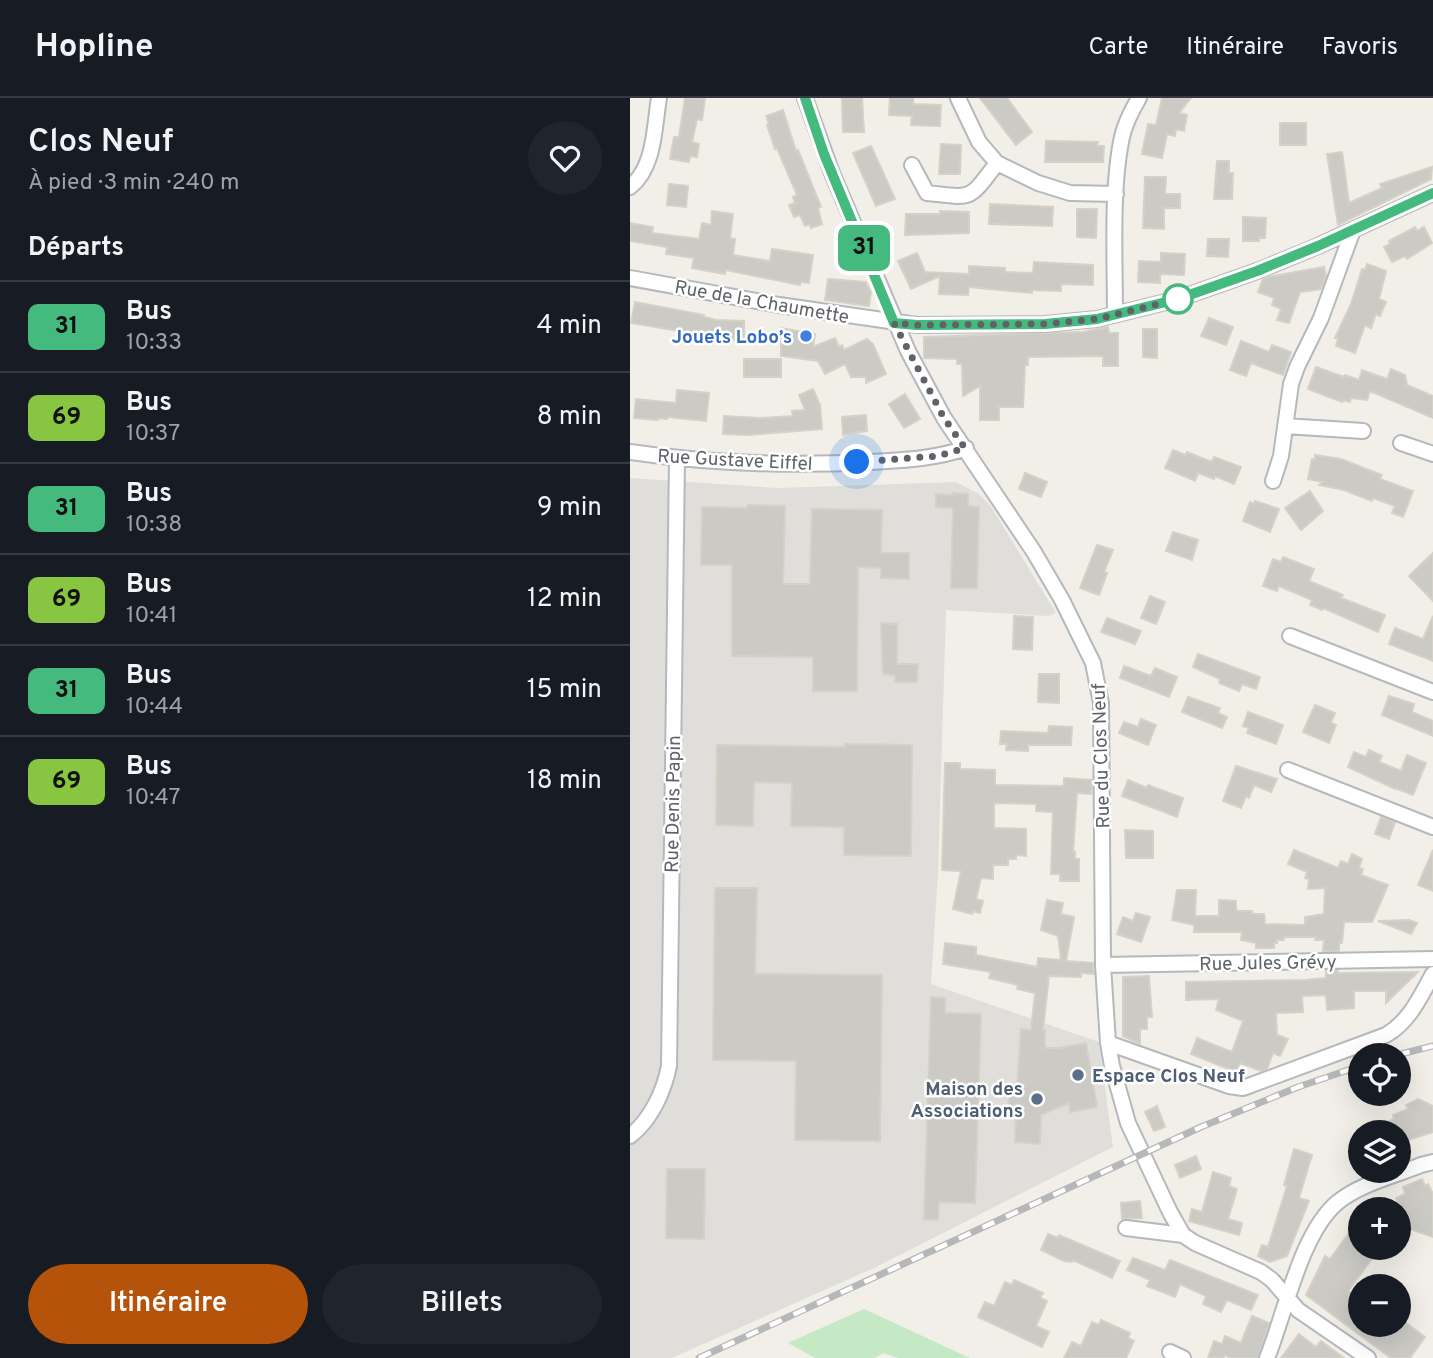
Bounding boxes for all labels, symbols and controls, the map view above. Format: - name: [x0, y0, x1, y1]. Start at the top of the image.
- text: Hopline: [35, 27, 153, 69]
- text: Carte: [1088, 33, 1148, 63]
- text: Itinéraire: [1186, 33, 1284, 63]
- text: Favoris: [1322, 33, 1398, 63]
- button: heart: [528, 121, 602, 195]
- text: Clos Neuf: [28, 122, 173, 164]
- text: À pied · 3 min · 240 m: [28, 169, 240, 198]
- line badge: 31: [832, 225, 896, 271]
- text: Départs: [28, 232, 124, 265]
- text: 31: [852, 233, 876, 263]
- street label: Rue de la Chaumette: [672, 276, 851, 330]
- unlabelled marker: [1163, 284, 1193, 314]
- text: Bus: [126, 296, 172, 329]
- text: 4 min: [536, 310, 602, 343]
- text: 31: [55, 312, 78, 342]
- place label: Jouets Lobo’s: [671, 326, 792, 350]
- marker: Jouets Lobo’s: [798, 328, 814, 344]
- text: 10:33: [126, 329, 182, 358]
- text: Bus: [126, 387, 172, 420]
- text: 8 min: [537, 401, 602, 434]
- text: 69: [52, 403, 81, 433]
- text: 10:37: [126, 420, 180, 449]
- your location: [839, 444, 874, 479]
- street label: Rue Gustave Eiffel: [657, 445, 813, 477]
- text: Bus: [126, 478, 172, 511]
- text: 9 min: [537, 492, 602, 525]
- text: 31: [55, 494, 78, 524]
- text: 10:38: [126, 511, 182, 540]
- text: Bus: [126, 569, 172, 602]
- text: 12 min: [527, 583, 602, 616]
- text: 69: [52, 585, 81, 615]
- text: 10:41: [126, 602, 177, 631]
- text: Bus: [126, 660, 172, 693]
- text: 15 min: [527, 674, 602, 707]
- text: 31: [55, 676, 78, 706]
- street label: Rue du Clos Neuf: [1087, 682, 1117, 829]
- text: 10:44: [126, 693, 183, 722]
- street label: Rue Denis Papin: [661, 735, 687, 873]
- text: Bus: [126, 751, 172, 784]
- text: 18 min: [527, 765, 602, 798]
- text: 69: [52, 767, 81, 797]
- text: 10:47: [126, 784, 181, 813]
- street label: Rue Jules Grévy: [1199, 951, 1337, 977]
- map controls: [1348, 1043, 1411, 1337]
- button: locate: [1348, 1043, 1411, 1106]
- place label: Espace Clos Neuf: [1092, 1065, 1245, 1089]
- marker: Espace Clos Neuf: [1070, 1067, 1086, 1083]
- place label: Maison des Associations: [911, 1078, 1023, 1124]
- marker: Maison des Associations: [1029, 1091, 1045, 1107]
- button: layers: [1348, 1120, 1411, 1183]
- button: +: [1348, 1197, 1411, 1260]
- button: Itinéraire: [28, 1264, 308, 1344]
- button: Billets: [322, 1264, 602, 1344]
- button: −: [1348, 1274, 1411, 1337]

